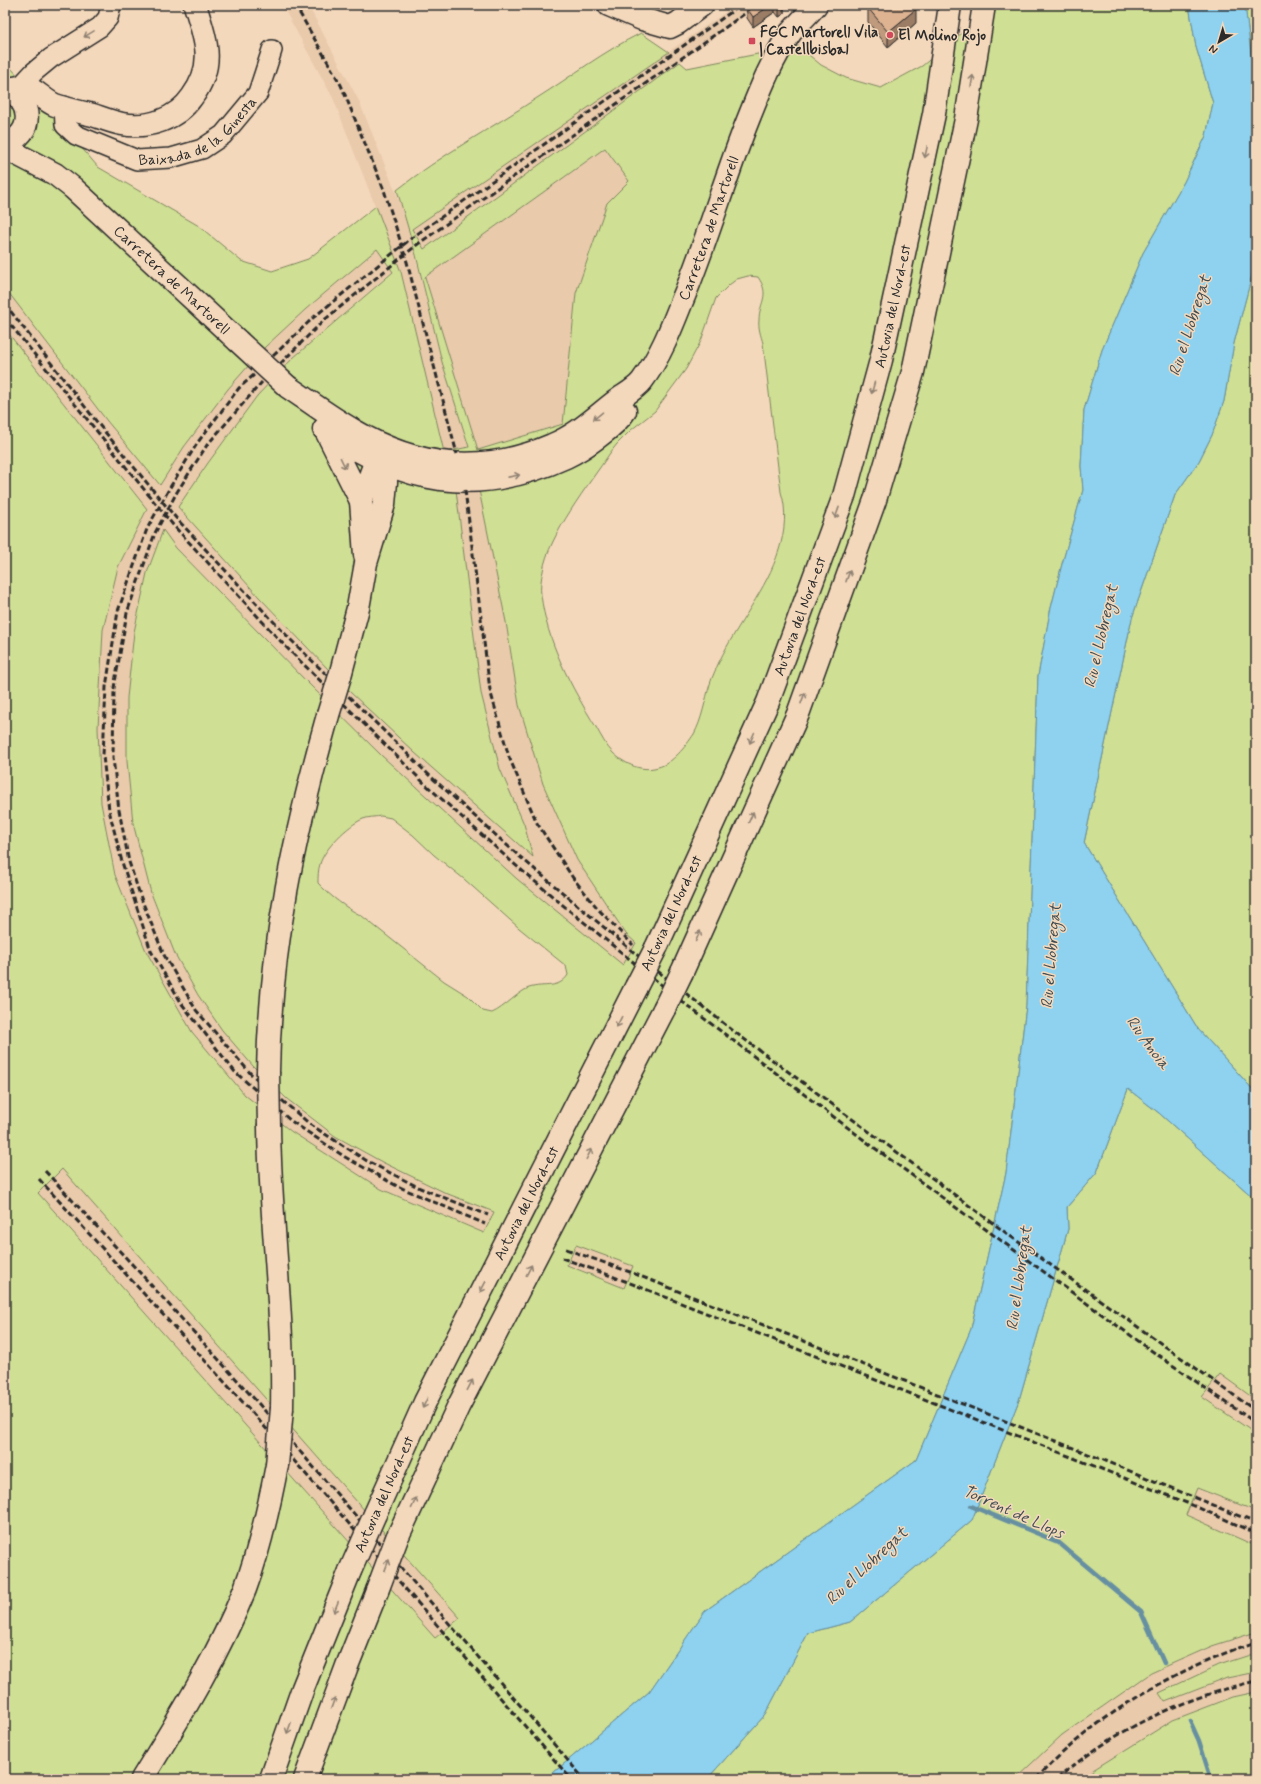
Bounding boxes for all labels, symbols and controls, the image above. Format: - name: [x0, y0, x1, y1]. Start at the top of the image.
- north arrow: [1199, 22, 1239, 62]
- place label: FGC Martorell Vila | Castellbisbal: [759, 23, 878, 60]
- place label: El Molino Rojo: [898, 26, 986, 46]
- marker: El Molino Rojo: [885, 30, 895, 40]
- one-way arrow: [83, 31, 95, 39]
- marker: FGC Martorell Vila | Castellbisbal: [747, 36, 757, 46]
- text: N: [1206, 41, 1221, 57]
- one-way arrow: [969, 74, 977, 87]
- street label: Baixada de la Ginesta: [138, 93, 262, 171]
- one-way arrow: [921, 145, 929, 158]
- street label: Carretera de Martorell: [674, 154, 744, 304]
- street label: Carretera de Martorell: [109, 221, 234, 339]
- street label: Autovia del Nord-est: [870, 242, 917, 370]
- water label: Riu el Llobregat: [1164, 271, 1219, 379]
- one-way arrow: [869, 382, 877, 395]
- one-way arrow: [593, 411, 604, 420]
- one-way arrow: [340, 457, 347, 469]
- one-way arrow: [507, 472, 520, 480]
- one-way arrow: [833, 507, 841, 519]
- street label: Autovia del Nord-est: [770, 553, 832, 679]
- one-way arrow: [844, 570, 852, 582]
- water label: Riu el Llobregat: [1079, 581, 1126, 690]
- one-way arrow: [800, 693, 808, 705]
- one-way arrow: [748, 731, 755, 743]
- one-way arrow: [748, 812, 756, 824]
- street label: Autovia del Nord-est: [636, 852, 708, 975]
- water label: Riu el Llobregat: [1036, 901, 1069, 1010]
- one-way arrow: [695, 930, 703, 942]
- water label: Riu Anoia: [1121, 1012, 1175, 1075]
- one-way arrow: [615, 1016, 622, 1028]
- street label: Autovia del Nord-est: [490, 1142, 565, 1264]
- one-way arrow: [586, 1149, 593, 1161]
- water label: Riu el Llobregat: [1002, 1223, 1039, 1332]
- one-way arrow: [526, 1264, 534, 1276]
- one-way arrow: [479, 1281, 487, 1293]
- one-way arrow: [466, 1380, 474, 1392]
- one-way arrow: [421, 1397, 428, 1409]
- street label: Autovia del Nord-est: [350, 1432, 420, 1556]
- water label: Torrent de Llops: [960, 1481, 1069, 1545]
- one-way arrow: [411, 1497, 418, 1509]
- water label: Riu el Llobregat: [821, 1522, 915, 1611]
- one-way arrow: [384, 1559, 391, 1571]
- one-way arrow: [331, 1600, 339, 1612]
- one-way arrow: [330, 1696, 337, 1709]
- one-way arrow: [284, 1722, 292, 1734]

